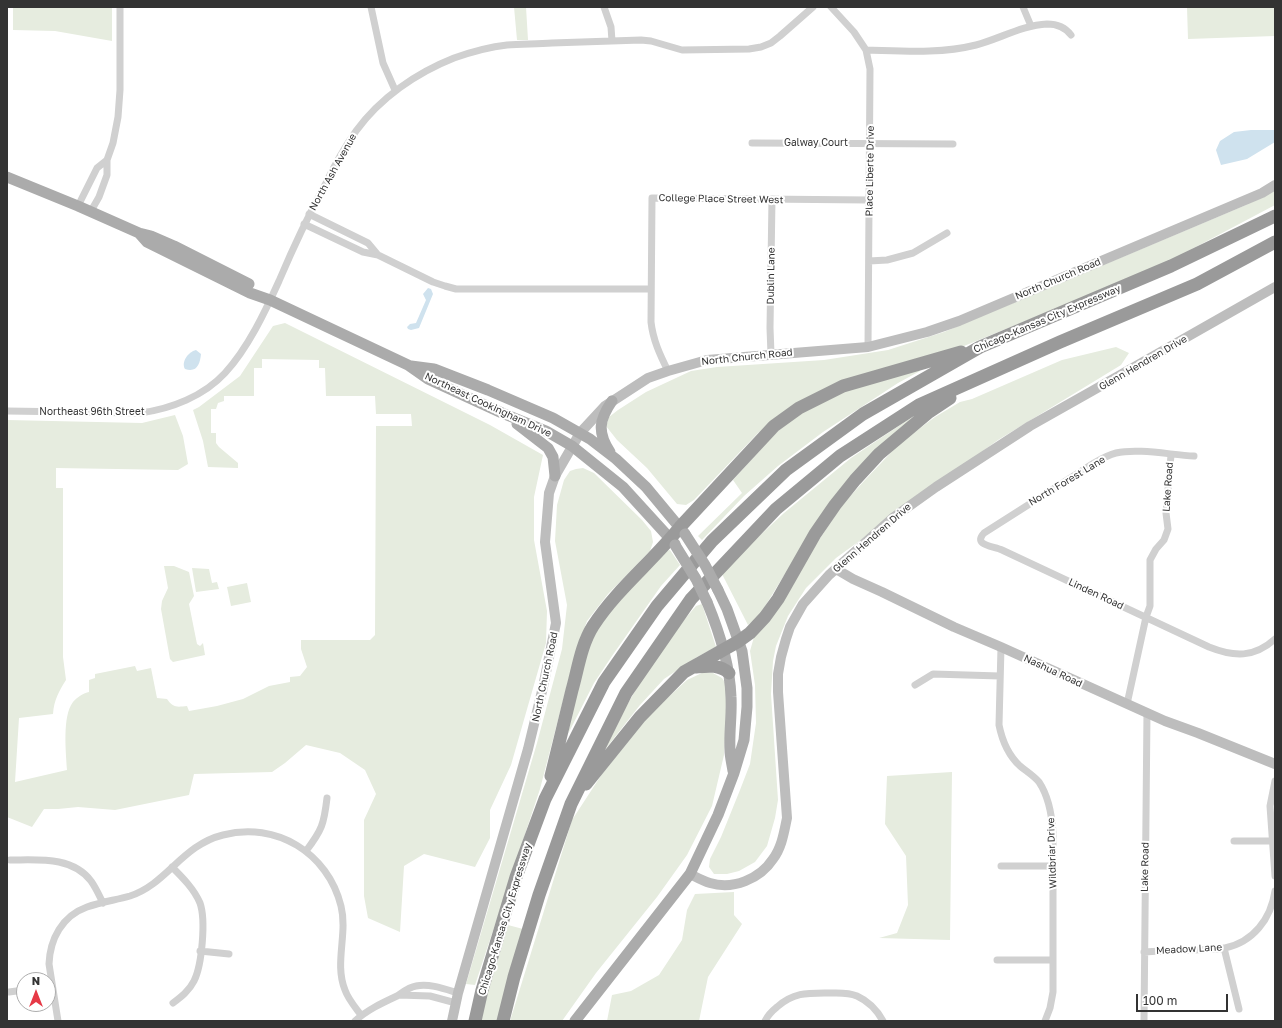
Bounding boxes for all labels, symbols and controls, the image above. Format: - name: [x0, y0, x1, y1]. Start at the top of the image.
- street label: Place Liberte Drive: [863, 126, 877, 216]
- street label: North Ash Avenue: [307, 131, 359, 213]
- street label: Galway Court: [784, 137, 848, 149]
- street label: College Place Street West: [658, 192, 784, 206]
- street label: Dublin Lane: [765, 247, 777, 305]
- street label: North Church Road: [1013, 256, 1103, 302]
- street label: Chicago-Kansas City Expressway: [972, 282, 1122, 356]
- street label: Glenn Hendren Drive: [1097, 333, 1189, 393]
- street label: North Church Road: [701, 346, 793, 368]
- street label: Northeast Cookingham Drive: [423, 370, 553, 440]
- street label: Northeast 96th Street: [39, 406, 145, 418]
- street label: North Forest Lane: [1027, 453, 1107, 509]
- street label: Lake Road: [1160, 462, 1176, 512]
- street label: Glenn Hendren Drive: [831, 501, 913, 575]
- street label: Linden Road: [1066, 576, 1126, 612]
- street label: North Church Road: [530, 631, 560, 723]
- street label: Nashua Road: [1022, 652, 1084, 690]
- street label: Wildbriar Drive: [1045, 817, 1059, 889]
- street label: Chicago-Kansas City Expressway: [476, 841, 534, 997]
- street label: Lake Road: [1139, 842, 1151, 892]
- street label: Meadow Lane: [1156, 941, 1222, 957]
- north arrow: [16, 972, 56, 1012]
- text: N: [32, 974, 40, 987]
- scale bar: [1138, 986, 1230, 1012]
- text: 100 m: [1143, 993, 1177, 1008]

